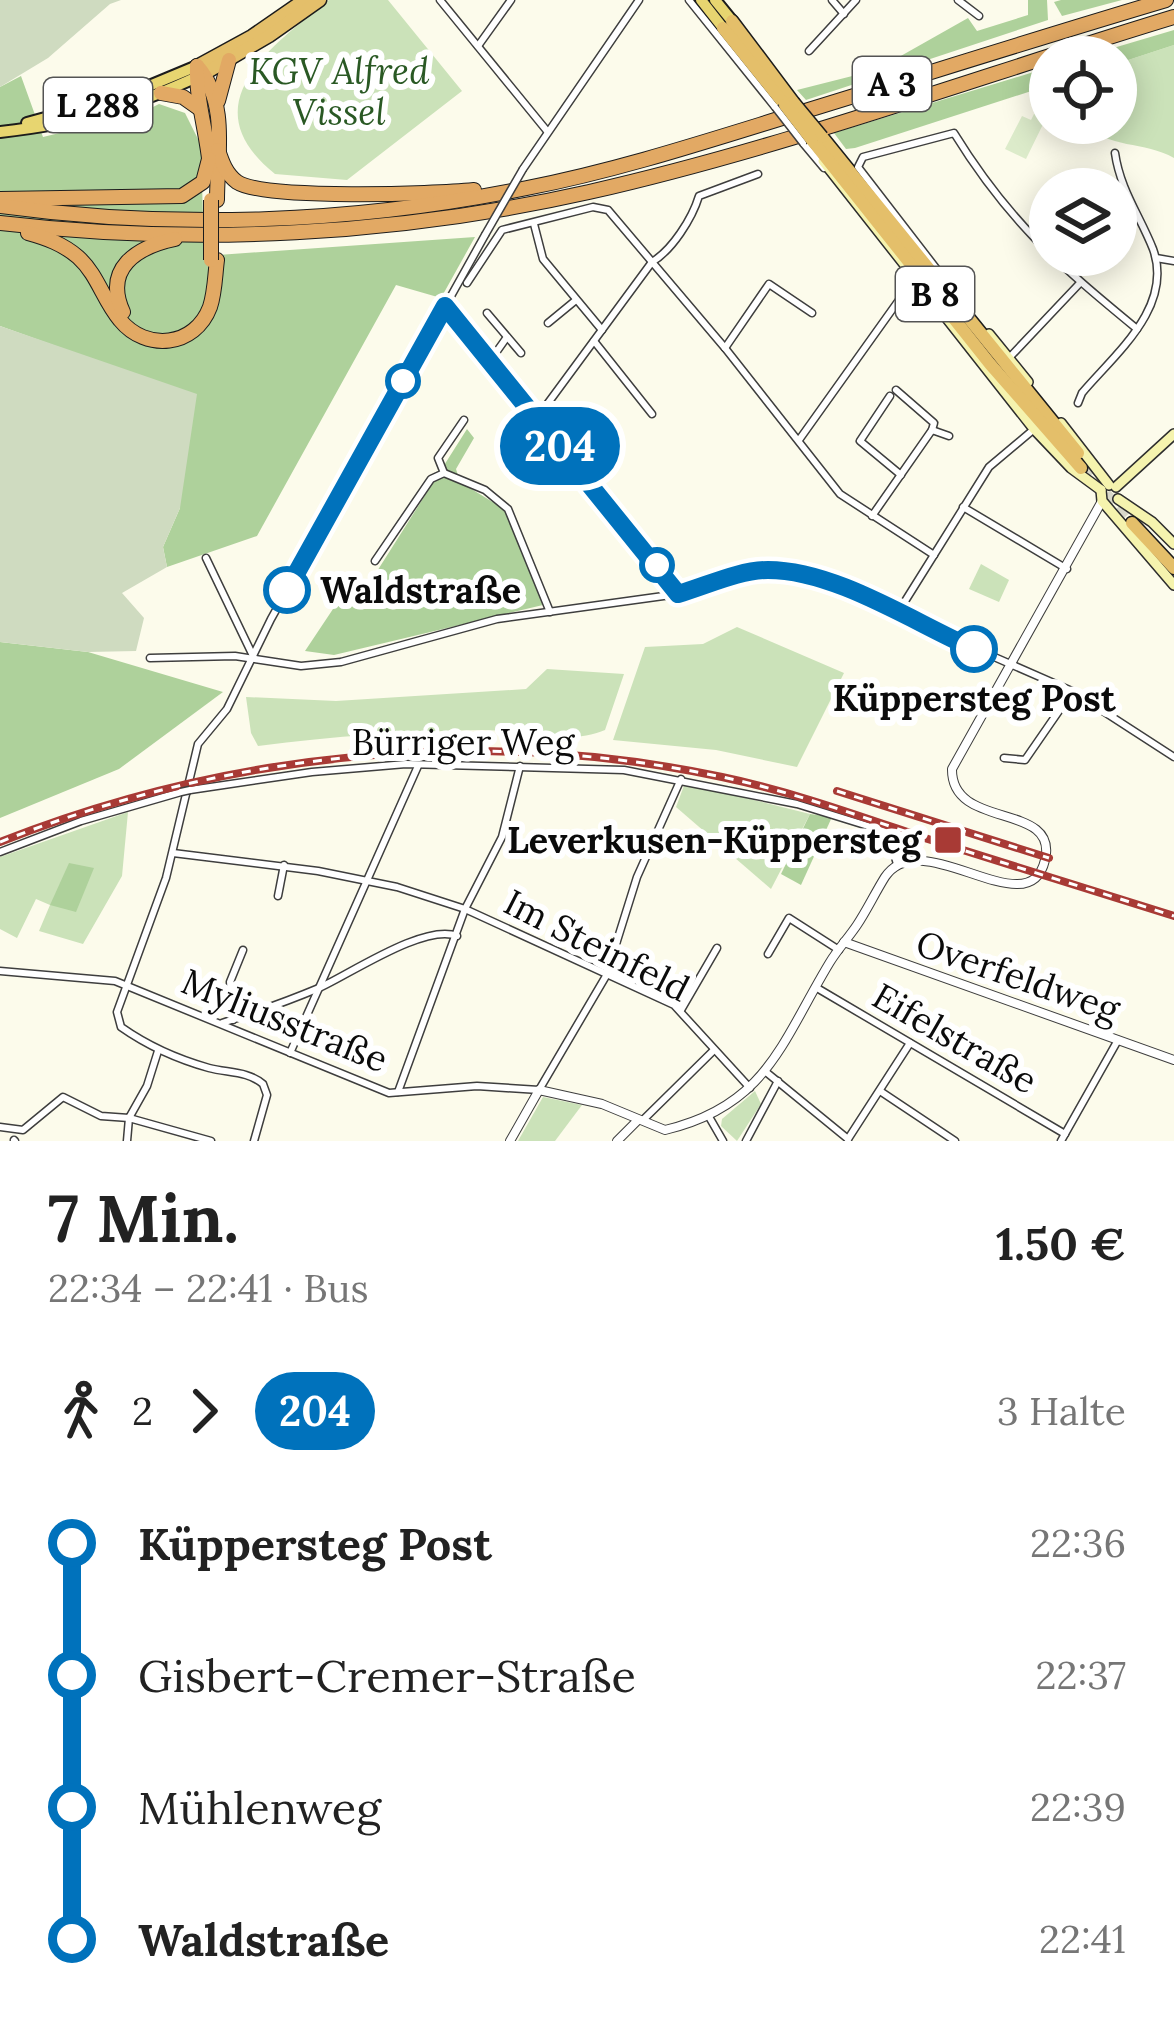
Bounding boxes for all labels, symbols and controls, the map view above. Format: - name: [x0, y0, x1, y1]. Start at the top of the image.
- map controls: [1029, 36, 1137, 276]
- button: locate: [1029, 36, 1137, 144]
- park label: KGV Alfred Vissel: [249, 48, 429, 135]
- road number: A 3: [853, 57, 931, 111]
- road number: L 288: [44, 78, 152, 132]
- button: layers: [1029, 168, 1137, 276]
- road number: B 8: [896, 267, 974, 321]
- unlabelled marker: [387, 365, 419, 397]
- line badge: 204: [491, 407, 629, 485]
- text: 204: [524, 419, 596, 473]
- unlabelled marker: [641, 549, 673, 581]
- place label: Waldstraße: [320, 567, 521, 613]
- marker: Waldstraße: [265, 568, 309, 612]
- marker: Küppersteg Post: [952, 627, 996, 671]
- place label: Küppersteg Post: [833, 675, 1117, 721]
- street label: Bürriger Weg: [351, 719, 576, 765]
- place label: Leverkusen-Küppersteg: [507, 817, 923, 863]
- marker: Leverkusen-Küppersteg: [932, 824, 964, 856]
- street label: Im Steinfeld: [497, 879, 697, 1011]
- street label: Overfeldweg: [910, 920, 1127, 1033]
- street label: Myliusstraße: [175, 958, 395, 1082]
- street label: Eifelstraße: [865, 972, 1045, 1104]
- text: 7 Min.: [48, 1176, 239, 1260]
- text: 1.50 €: [996, 1215, 1126, 1272]
- text: 22:34 – 22:41 · Bus: [48, 1263, 369, 1313]
- icon: walk: [48, 1378, 114, 1444]
- icon: forward: [171, 1378, 237, 1444]
- text: 204: [279, 1384, 351, 1438]
- text: 2: [132, 1386, 153, 1436]
- text: 3 Halte: [997, 1386, 1126, 1436]
- text: Küppersteg Post: [138, 1515, 492, 1572]
- text: 22:36: [1030, 1518, 1126, 1568]
- text: Gisbert-Cremer-Straße: [138, 1647, 636, 1704]
- text: 22:37: [1036, 1650, 1126, 1700]
- text: Mühlenweg: [138, 1779, 381, 1836]
- text: 22:39: [1030, 1782, 1126, 1832]
- text: Waldstraße: [138, 1911, 389, 1968]
- text: 22:41: [1039, 1914, 1126, 1964]

